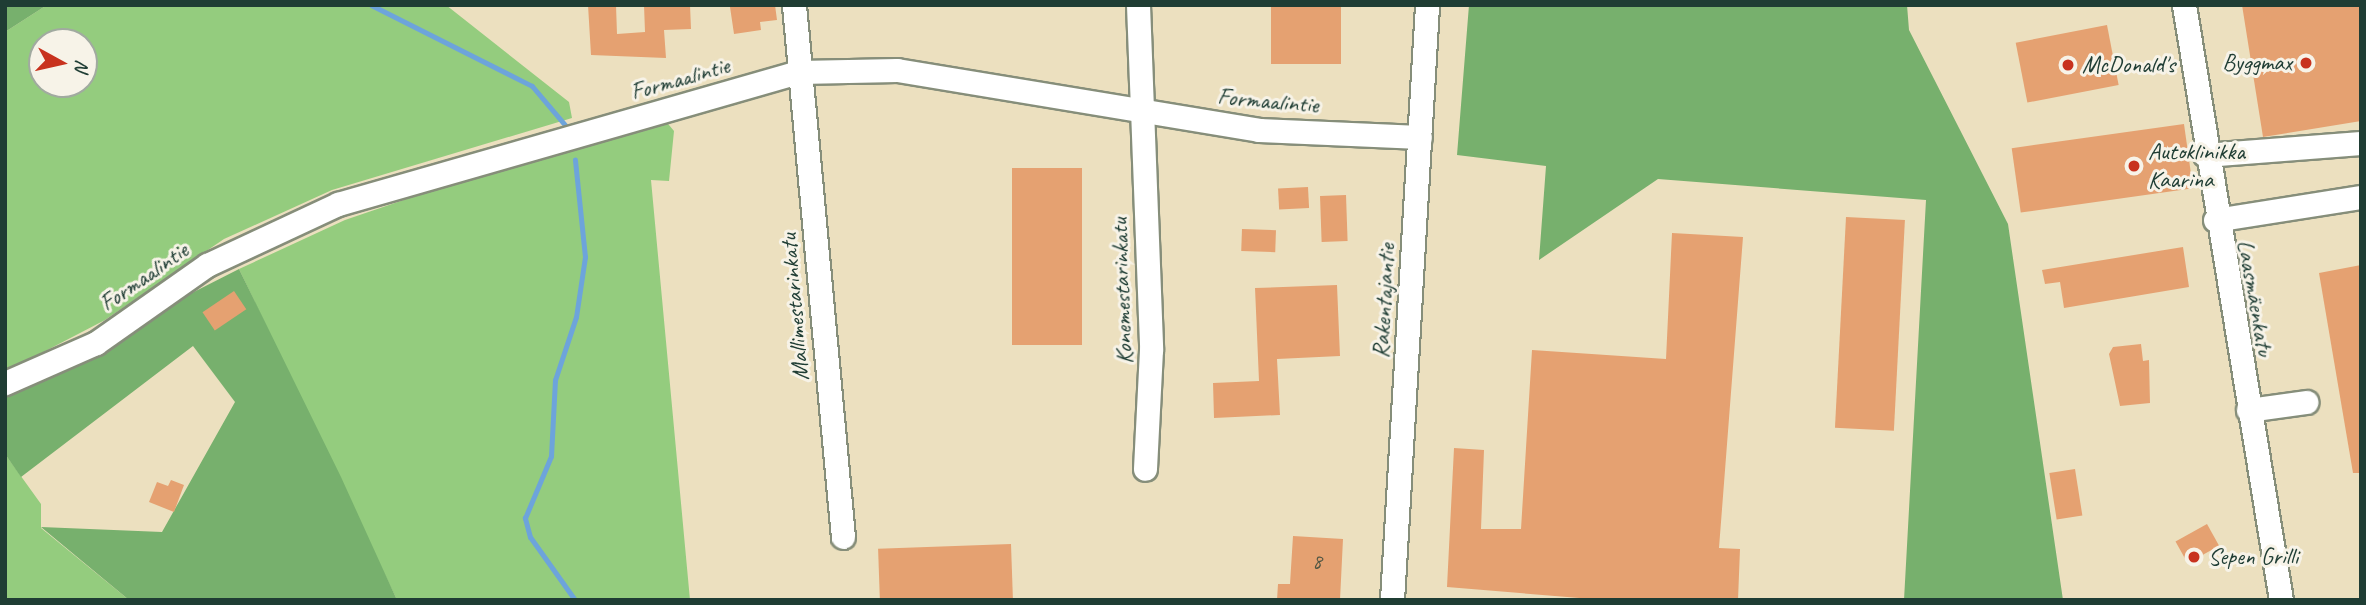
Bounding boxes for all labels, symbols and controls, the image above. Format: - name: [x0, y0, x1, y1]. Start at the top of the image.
- north arrow: [28, 28, 98, 98]
- place label: Byggmax: [2222, 49, 2292, 77]
- street label: Formaalintie: [627, 51, 733, 107]
- place label: McDonald's: [2082, 51, 2175, 79]
- marker: Byggmax: [2298, 55, 2314, 71]
- marker: McDonald's: [2060, 57, 2076, 73]
- text: N: [69, 58, 95, 73]
- street label: Formaalintie: [1216, 82, 1320, 120]
- place label: Autoklinikka Kaarina: [2148, 138, 2245, 194]
- marker: Autoklinikka Kaarina: [2126, 158, 2142, 174]
- street label: Konemestarinkatu: [1105, 217, 1139, 365]
- street label: Mallimestarinkatu: [774, 232, 816, 382]
- street label: Formaalintie: [94, 236, 194, 318]
- street label: Laasmäenkatu: [2231, 238, 2279, 358]
- street label: Rakentajantie: [1367, 243, 1401, 359]
- place label: Sepen Grilli: [2208, 543, 2298, 571]
- house number: 8: [1312, 548, 1322, 574]
- marker: Sepen Grilli: [2186, 549, 2202, 565]

